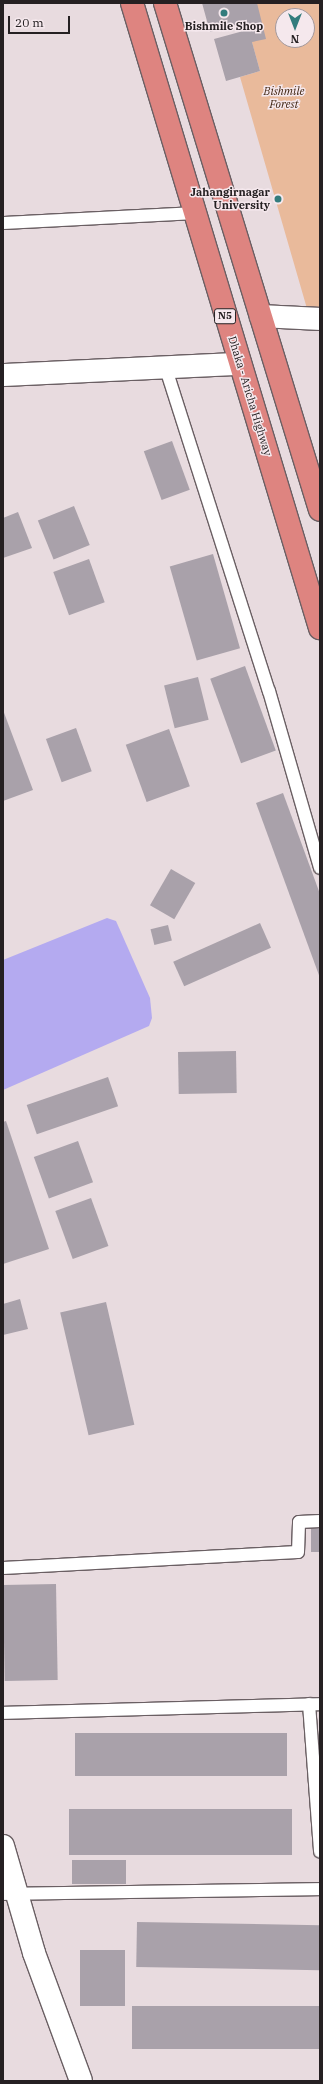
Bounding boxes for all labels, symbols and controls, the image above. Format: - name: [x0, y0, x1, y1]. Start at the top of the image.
- scale bar: [10, 8, 72, 34]
- marker: Bishmile Shop: [219, 8, 229, 18]
- north arrow: [275, 8, 315, 48]
- text: 20 m: [15, 15, 44, 30]
- place label: Bishmile Shop: [185, 19, 263, 33]
- text: N: [291, 32, 299, 46]
- park label: Bishmile Forest: [264, 85, 304, 111]
- place label: Jahangirnagar University: [190, 186, 270, 212]
- marker: Jahangirnagar University: [273, 194, 283, 204]
- road number: N5: [214, 308, 236, 324]
- street label: Dhaka - Aricha Highway: [225, 335, 275, 457]

